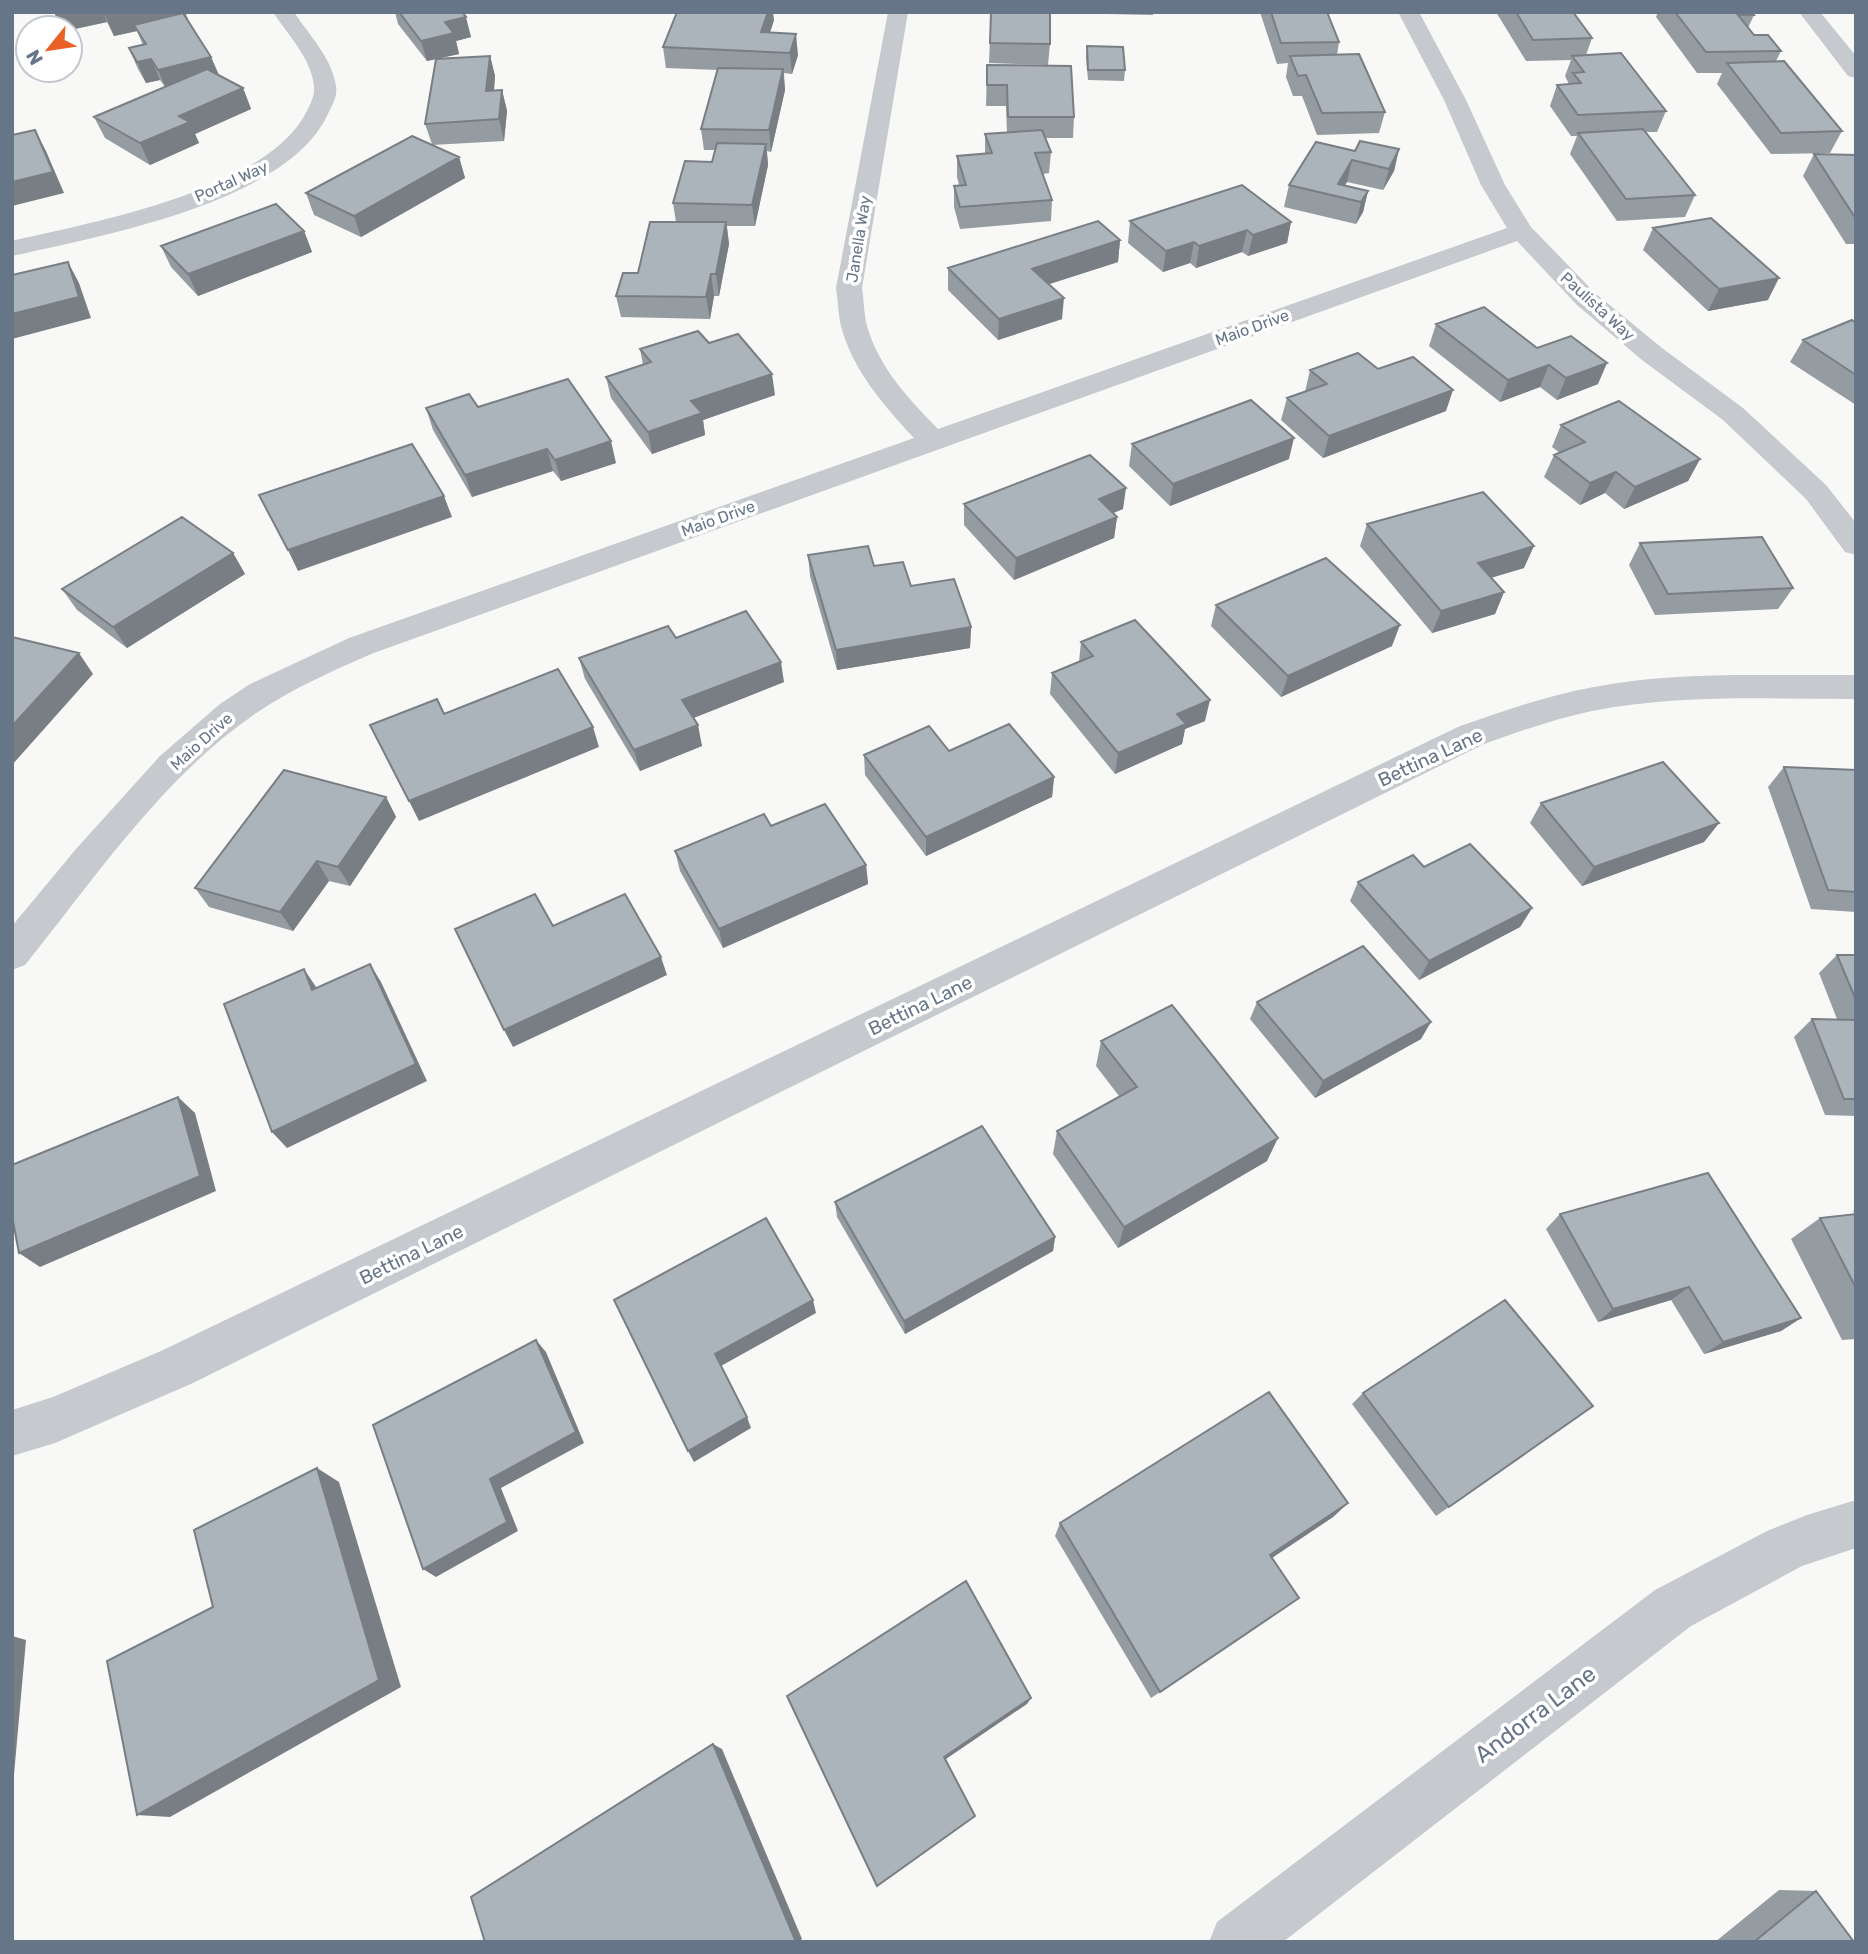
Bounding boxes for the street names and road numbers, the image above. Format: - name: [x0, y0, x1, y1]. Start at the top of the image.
- street label: Portal Way: [192, 157, 271, 206]
- street label: Janella Way: [842, 194, 875, 284]
- street label: Paulista Way: [1557, 268, 1639, 345]
- street label: Maio Drive: [1213, 305, 1292, 350]
- street label: Maio Drive: [679, 496, 758, 541]
- street label: Maio Drive: [166, 709, 236, 774]
- street label: Bettina Lane: [1374, 723, 1486, 792]
- street label: Bettina Lane: [865, 970, 976, 1040]
- street label: Bettina Lane: [356, 1219, 467, 1289]
- street label: Andorra Lane: [1469, 1659, 1601, 1769]

